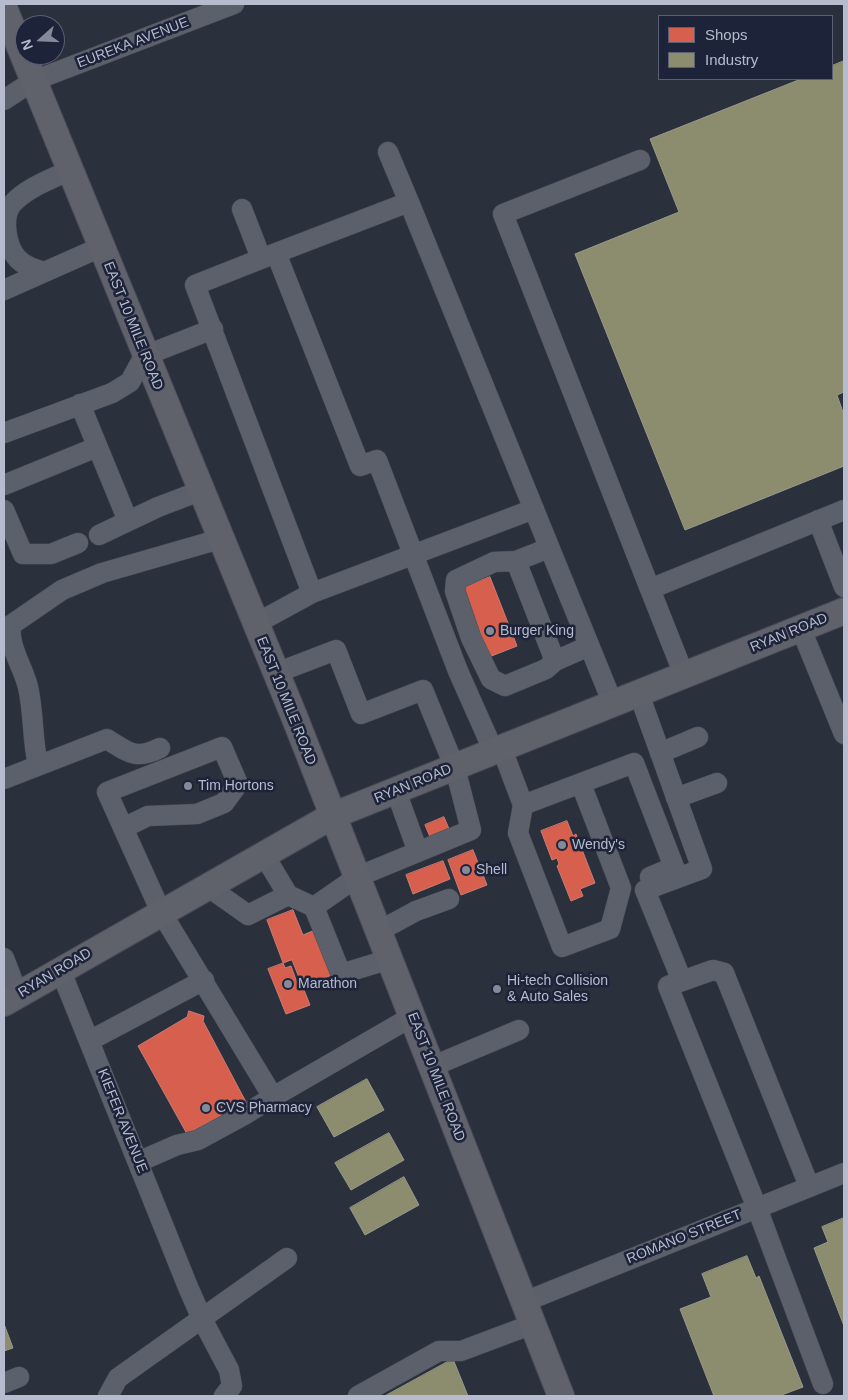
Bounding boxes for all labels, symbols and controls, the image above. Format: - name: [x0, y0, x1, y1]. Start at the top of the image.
- street label: EUREKA AVENUE: [75, 14, 191, 72]
- north arrow: [15, 15, 65, 65]
- legend: [658, 15, 833, 80]
- text: Shops: [705, 26, 748, 43]
- text: N: [18, 37, 36, 52]
- text: Industry: [705, 51, 758, 68]
- street label: EAST 10 MILE ROAD: [100, 259, 166, 393]
- street label: RYAN ROAD: [748, 610, 830, 656]
- place label: Burger King: [500, 623, 574, 639]
- marker: Burger King: [484, 625, 496, 637]
- street label: EAST 10 MILE ROAD: [253, 634, 319, 768]
- street label: RYAN ROAD: [372, 761, 454, 807]
- place label: Tim Hortons: [198, 778, 274, 794]
- marker: Tim Hortons: [182, 780, 194, 792]
- place label: Wendy's: [572, 837, 625, 853]
- marker: Wendy's: [556, 839, 568, 851]
- place label: Shell: [476, 862, 507, 878]
- marker: Shell: [460, 864, 472, 876]
- street label: RYAN ROAD: [16, 945, 94, 1001]
- place label: Hi-tech Collision & Auto Sales: [507, 973, 608, 1006]
- place label: Marathon: [298, 976, 357, 992]
- marker: Marathon: [282, 978, 294, 990]
- marker: Hi-tech Collision & Auto Sales: [491, 983, 503, 995]
- street label: EAST 10 MILE ROAD: [404, 1010, 468, 1144]
- street label: KIEFER AVENUE: [93, 1066, 151, 1176]
- place label: CVS Pharmacy: [216, 1100, 312, 1116]
- marker: CVS Pharmacy: [200, 1102, 212, 1114]
- street label: ROMANO STREET: [624, 1206, 744, 1268]

